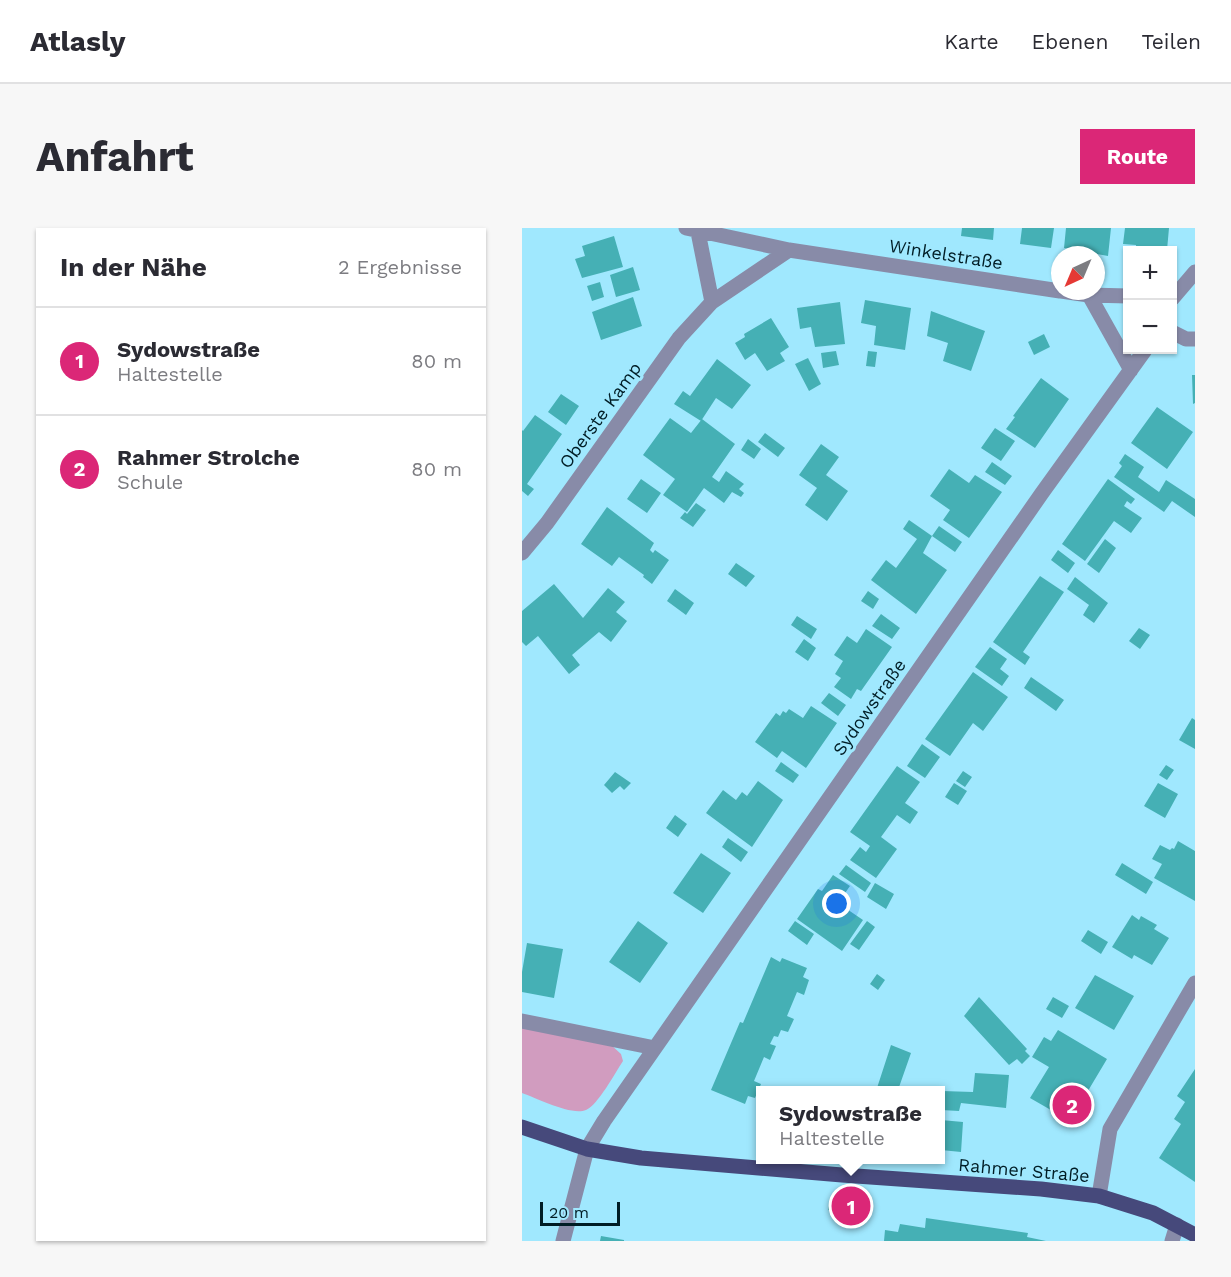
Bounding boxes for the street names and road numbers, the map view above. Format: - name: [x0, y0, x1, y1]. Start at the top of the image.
- street label: Winkelstraße: [888, 235, 1004, 273]
- street label: Oberste Kamp: [555, 358, 645, 472]
- street label: Sydowstraße: [828, 655, 910, 759]
- street label: Rahmer Straße: [957, 1154, 1091, 1186]

